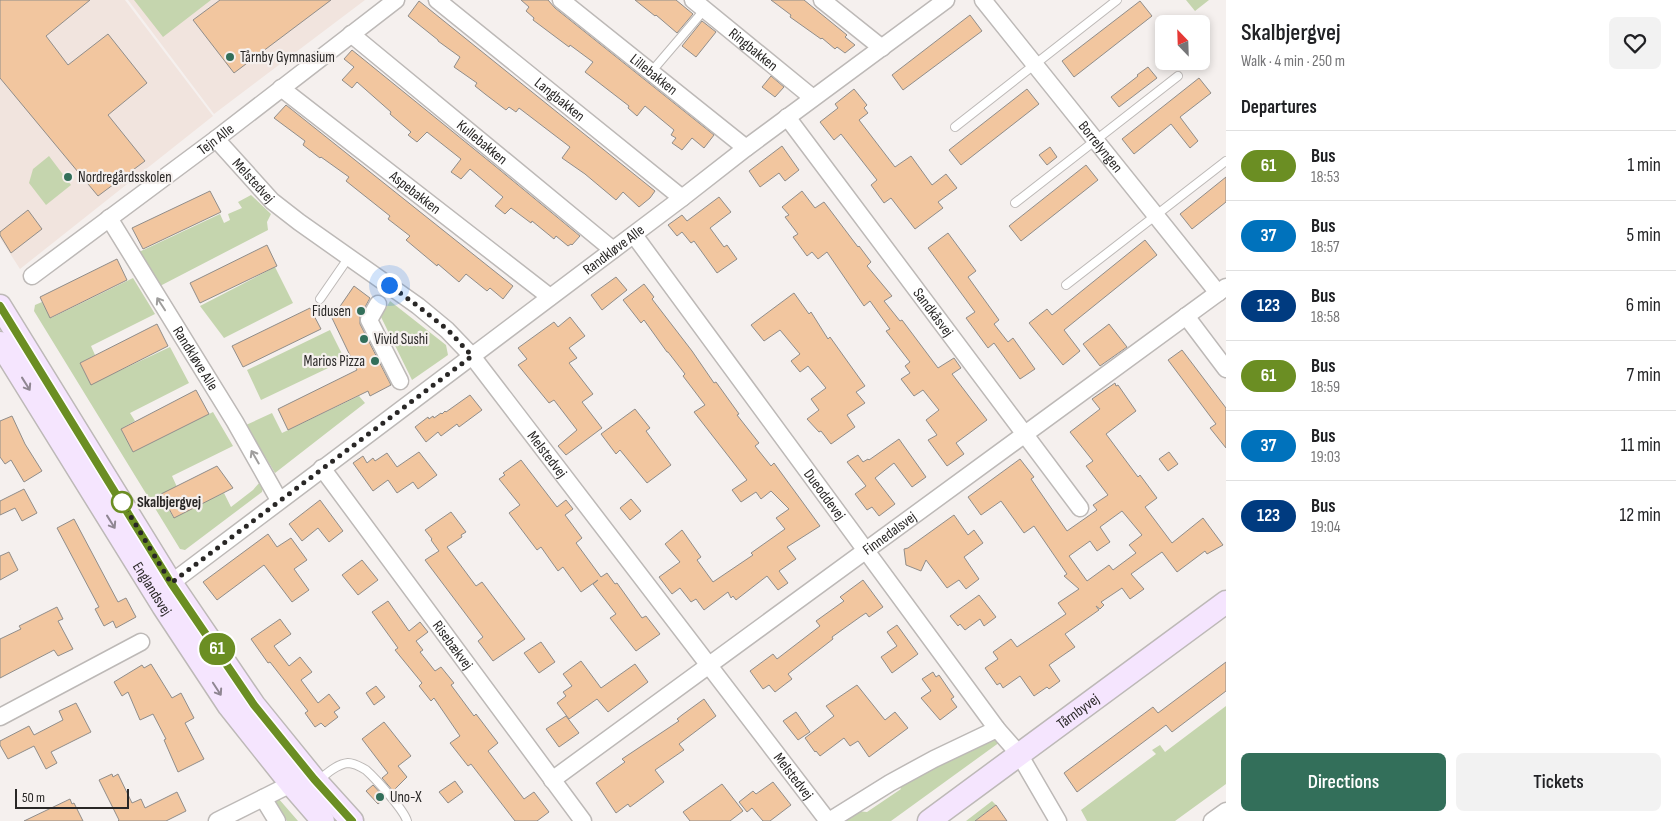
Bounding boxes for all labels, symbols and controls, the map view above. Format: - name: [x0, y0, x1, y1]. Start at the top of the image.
- north arrow: [1155, 15, 1210, 70]
- map controls: [1155, 15, 1210, 70]
- button: heart: [1609, 17, 1661, 69]
- text: Skalbjergvej: [1241, 18, 1341, 47]
- street label: Ringbakken: [725, 24, 782, 75]
- place label: Tårnby Gymnasium: [240, 48, 335, 67]
- street label: Lillebakken: [626, 50, 681, 100]
- marker: Tårnby Gymnasium: [224, 51, 236, 63]
- text: Walk · 4 min · 250 m: [1241, 52, 1345, 71]
- street label: Langbakken: [530, 74, 589, 126]
- text: Departures: [1241, 96, 1317, 119]
- street label: Kullebakken: [453, 116, 511, 169]
- street label: Borrelyngen: [1074, 117, 1127, 177]
- street label: Tejn Alle: [194, 120, 238, 159]
- text: Bus: [1311, 145, 1336, 168]
- street label: Melstedvej: [228, 154, 279, 208]
- text: 1 min: [1627, 154, 1661, 177]
- text: 61: [1261, 155, 1276, 176]
- street label: Aspebakken: [385, 166, 444, 219]
- place label: Nordregårdsskolen: [78, 168, 172, 187]
- text: 18:53: [1311, 168, 1340, 187]
- marker: Nordregårdsskolen: [62, 171, 74, 183]
- text: Bus: [1311, 215, 1336, 238]
- street label: Randkløve Alle: [579, 221, 648, 279]
- text: 5 min: [1626, 224, 1661, 247]
- text: 37: [1261, 225, 1276, 246]
- text: 18:57: [1311, 238, 1339, 257]
- your location: [377, 273, 402, 298]
- street label: Sandkåsvej: [908, 284, 958, 341]
- text: Bus: [1311, 285, 1336, 308]
- text: 6 min: [1626, 294, 1661, 317]
- text: 123: [1257, 295, 1280, 316]
- one-way arrow: [156, 297, 167, 311]
- place label: Fidusen: [312, 302, 351, 321]
- marker: Fidusen: [355, 305, 367, 317]
- text: 18:58: [1311, 308, 1340, 327]
- street label: Randkløve Alle: [168, 323, 222, 394]
- place label: Vivid Sushi: [374, 330, 428, 349]
- marker: Vivid Sushi: [358, 333, 370, 345]
- place label: Marios Pizza: [304, 352, 365, 371]
- marker: Marios Pizza: [369, 355, 381, 367]
- text: Bus: [1311, 355, 1336, 378]
- text: 7 min: [1627, 364, 1661, 387]
- text: 61: [1261, 365, 1276, 386]
- one-way arrow: [21, 377, 31, 391]
- text: 18:59: [1311, 378, 1340, 397]
- text: Bus: [1311, 425, 1336, 448]
- street label: Melstedvej: [523, 427, 571, 482]
- text: 11 min: [1621, 434, 1661, 457]
- text: 37: [1261, 435, 1276, 456]
- text: 19:03: [1311, 448, 1341, 467]
- one-way arrow: [250, 451, 260, 465]
- street label: Dueoddevej: [799, 465, 850, 524]
- marker: Skalbjergvej: [111, 491, 133, 513]
- place label: Skalbjergvej: [137, 493, 201, 512]
- text: Bus: [1311, 495, 1336, 518]
- text: 12 min: [1619, 504, 1661, 527]
- text: 123: [1257, 505, 1280, 526]
- street label: Finnedalsvej: [859, 507, 921, 560]
- one-way arrow: [106, 515, 116, 529]
- text: 19:04: [1311, 518, 1341, 537]
- street label: Englandsvej: [128, 559, 176, 620]
- street label: Risebækvej: [428, 617, 477, 674]
- line badge: 61: [194, 633, 240, 665]
- text: 61: [209, 638, 225, 659]
- one-way arrow: [213, 681, 223, 695]
- street label: Tårnbyvej: [1053, 690, 1103, 733]
- street label: Melstedvej: [769, 749, 817, 804]
- button: Directions: [1241, 753, 1446, 811]
- button: Tickets: [1456, 753, 1661, 811]
- scale bar: [15, 786, 129, 809]
- place label: Uno-X: [390, 788, 422, 807]
- text: 50 m: [22, 789, 45, 806]
- marker: Uno-X: [374, 791, 386, 803]

